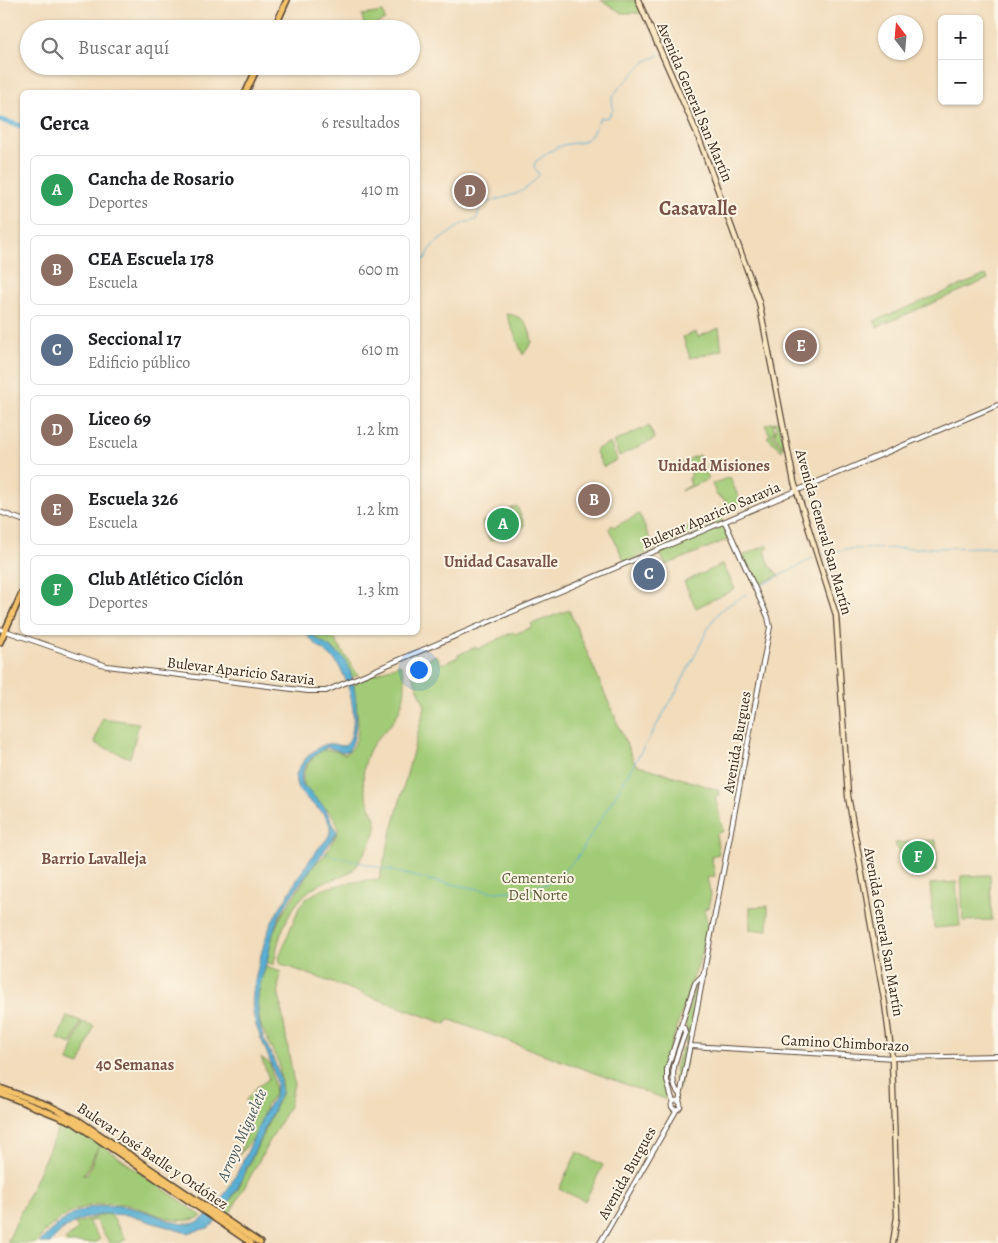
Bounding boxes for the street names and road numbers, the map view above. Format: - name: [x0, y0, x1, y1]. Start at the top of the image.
- street label: Avenida General San Martín: [652, 18, 738, 185]
- street label: Avenida General San Martín: [791, 446, 857, 617]
- street label: Bulevar Aparicio Saravia: [639, 477, 783, 553]
- street label: Bulevar Aparicio Saravia: [166, 652, 316, 690]
- street label: Avenida Burgues: [718, 689, 756, 796]
- street label: Avenida General San Martín: [859, 845, 909, 1018]
- street label: Camino Chimborazo: [781, 1030, 909, 1056]
- street label: Bulevar José Batlle y Ordóñez: [74, 1098, 233, 1214]
- street label: Avenida Burgues: [593, 1123, 661, 1224]

